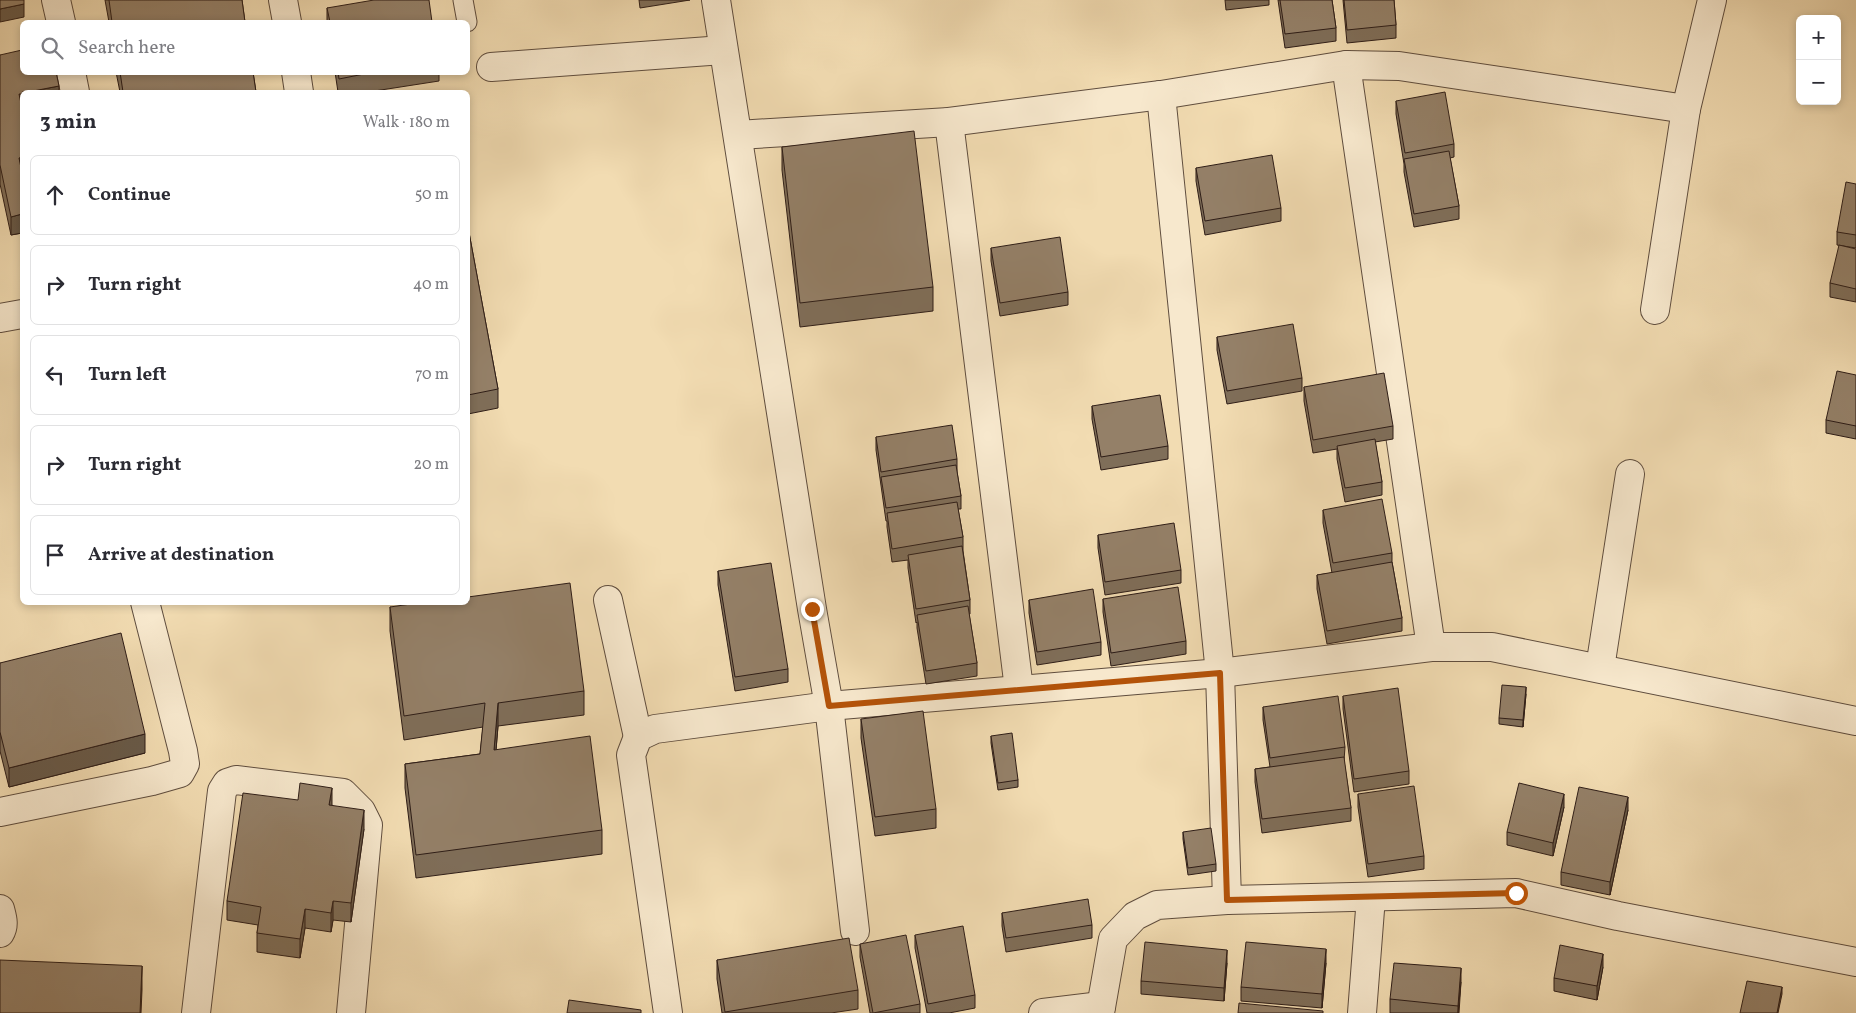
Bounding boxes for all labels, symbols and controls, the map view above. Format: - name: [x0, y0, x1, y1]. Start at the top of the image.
- map controls: [1796, 15, 1841, 105]
- button: +: [1796, 15, 1841, 60]
- search box: [20, 20, 470, 75]
- icon: search: [38, 34, 66, 62]
- text: Search here: [78, 35, 175, 61]
- button: −: [1796, 60, 1841, 105]
- text: 3 min: [40, 108, 96, 137]
- text: Walk · 180 m: [363, 112, 450, 134]
- icon: ahead: [41, 181, 69, 209]
- text: Continue: [88, 182, 171, 208]
- text: 50 m: [415, 184, 449, 206]
- icon: right: [41, 271, 69, 299]
- text: Turn right: [88, 272, 181, 298]
- text: 40 m: [413, 274, 449, 296]
- icon: left: [41, 361, 69, 389]
- text: Turn left: [88, 362, 167, 388]
- text: 70 m: [415, 364, 449, 386]
- icon: right: [41, 451, 69, 479]
- text: Turn right: [88, 452, 181, 478]
- text: 20 m: [414, 454, 449, 476]
- icon: arrive: [41, 541, 69, 569]
- text: Arrive at destination: [88, 542, 274, 568]
- route end: [801, 598, 824, 621]
- route start: [1505, 882, 1528, 905]

